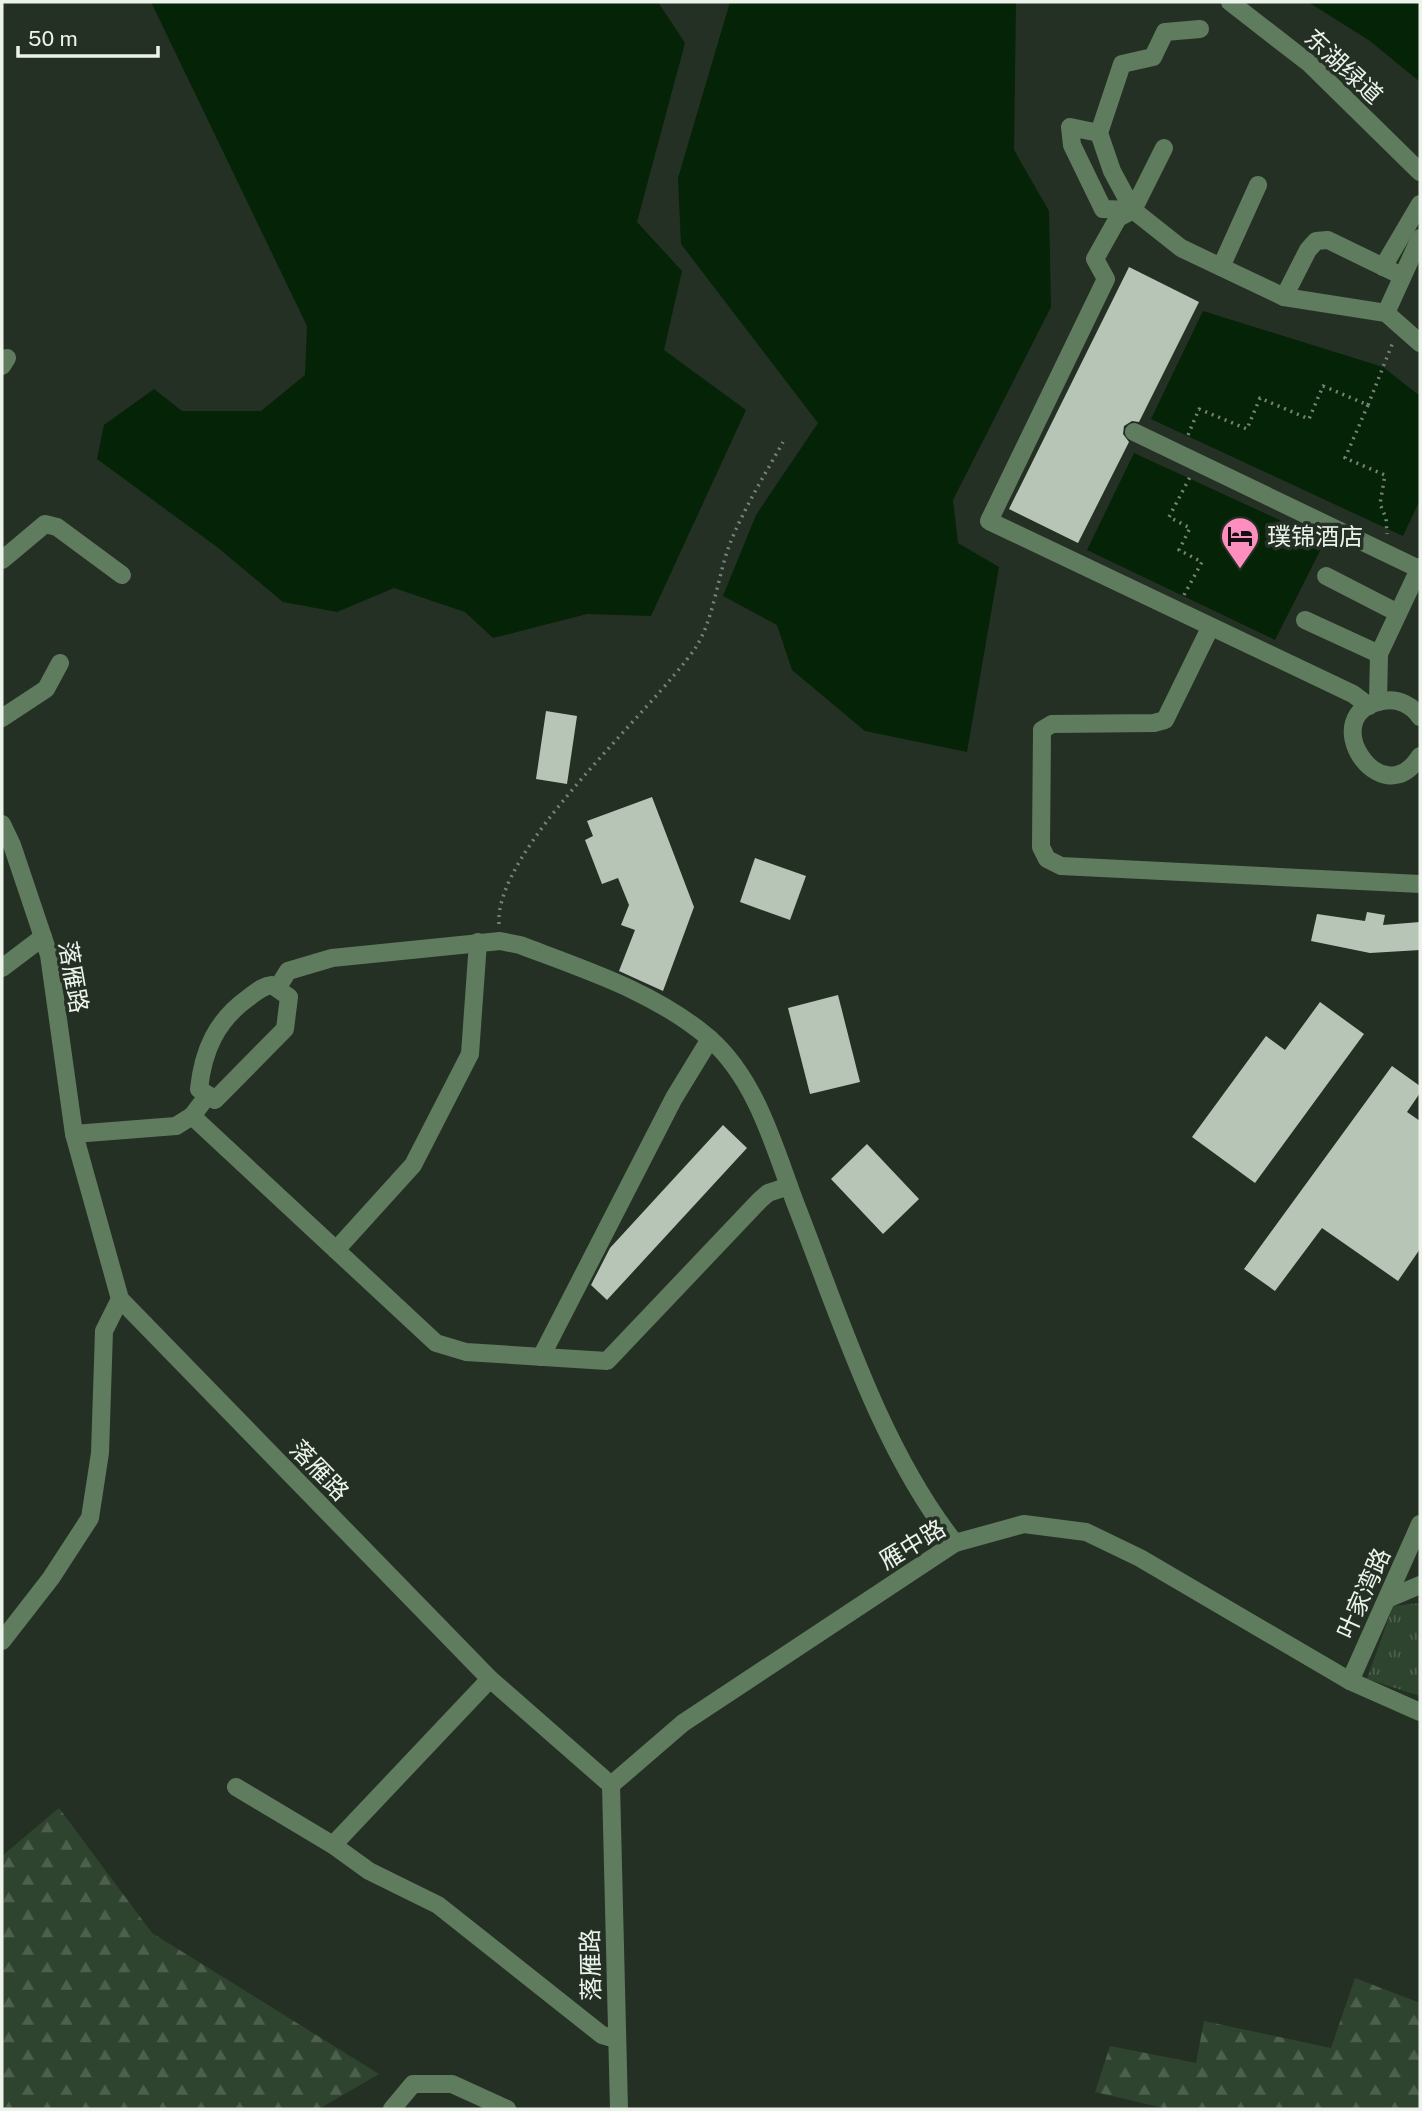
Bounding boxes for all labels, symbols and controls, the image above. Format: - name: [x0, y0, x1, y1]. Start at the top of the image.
- scale bar: [18, 14, 158, 58]
- street label: 东湖绿道: [1299, 23, 1389, 109]
- text: 50 m: [28, 26, 78, 51]
- hotel icon: 璞锦酒店: [1219, 515, 1261, 570]
- place label: 璞锦酒店: [1267, 522, 1363, 550]
- street label: 落雁路: [54, 939, 94, 1015]
- street label: 落雁路: [285, 1434, 355, 1506]
- street label: 雁中路: [874, 1513, 950, 1575]
- street label: 叶家湾路: [1331, 1543, 1395, 1643]
- street label: 落雁路: [575, 1929, 605, 2001]

